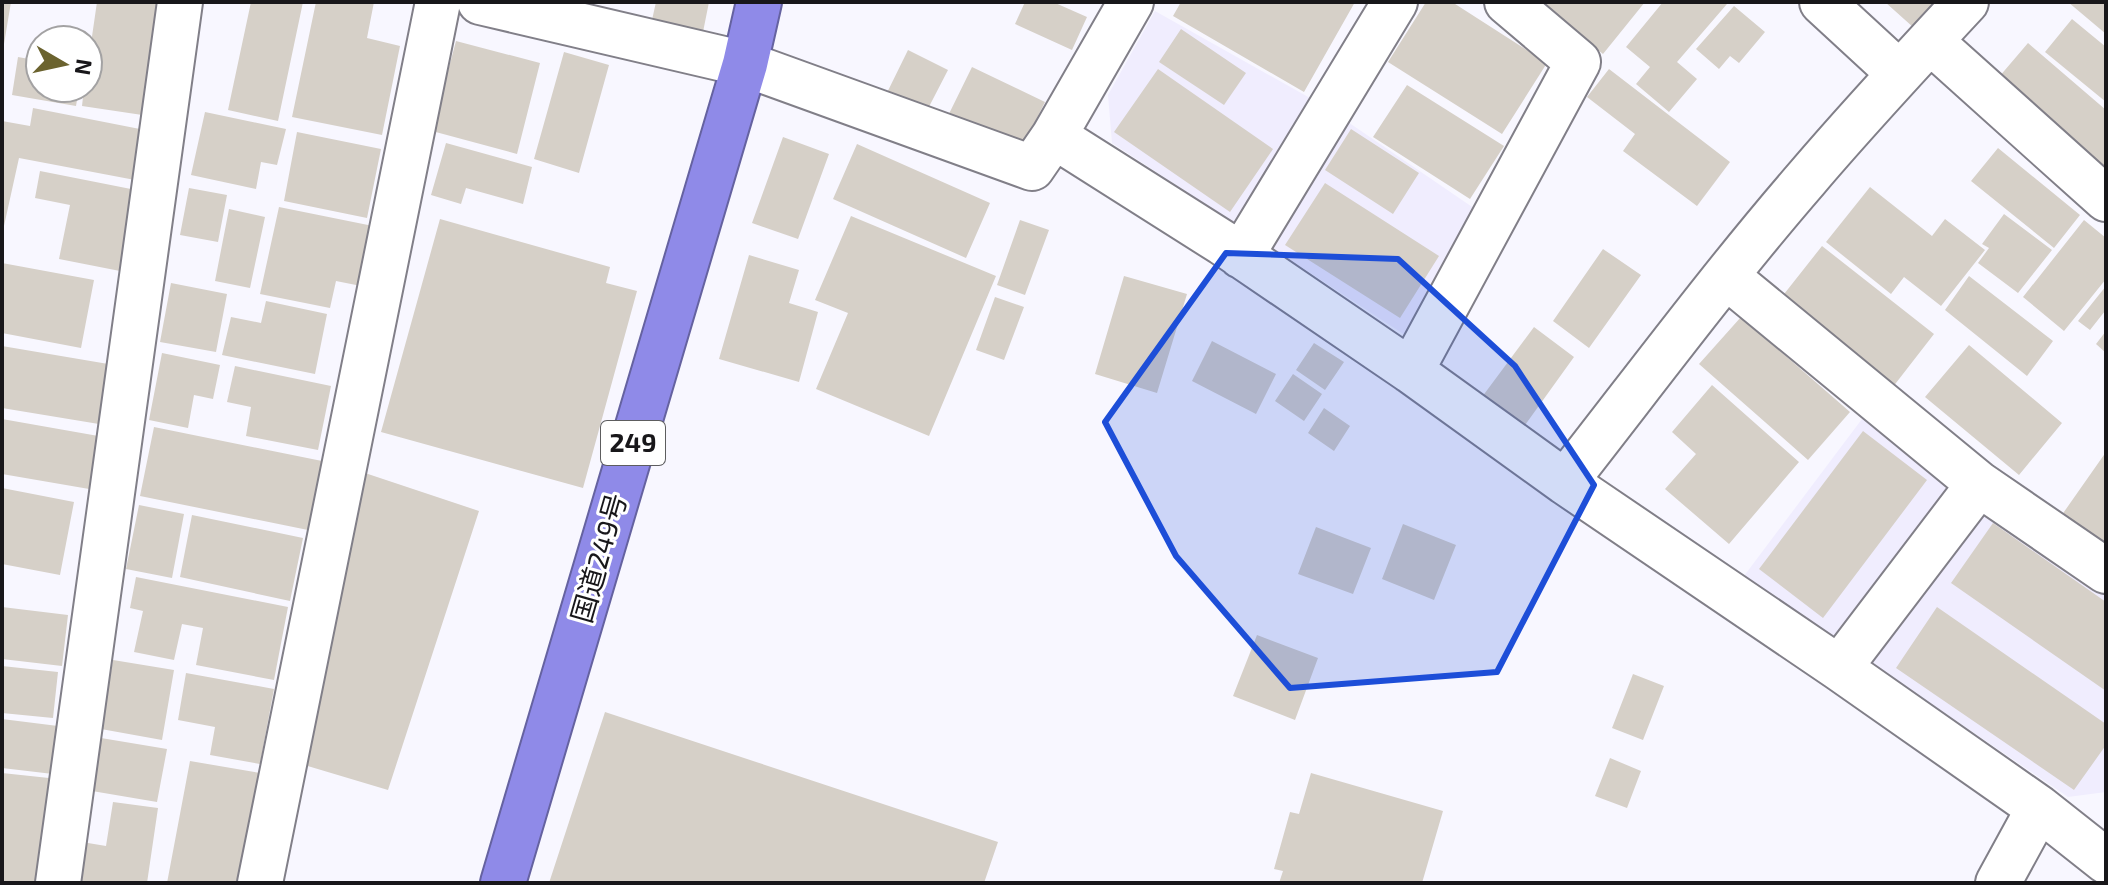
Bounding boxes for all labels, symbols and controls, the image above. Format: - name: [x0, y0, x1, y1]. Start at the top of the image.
- north arrow: [24, 24, 104, 104]
- text: N: [71, 57, 99, 77]
- road number: 249: [601, 421, 665, 465]
- street label: 国道249号: [563, 489, 633, 626]

